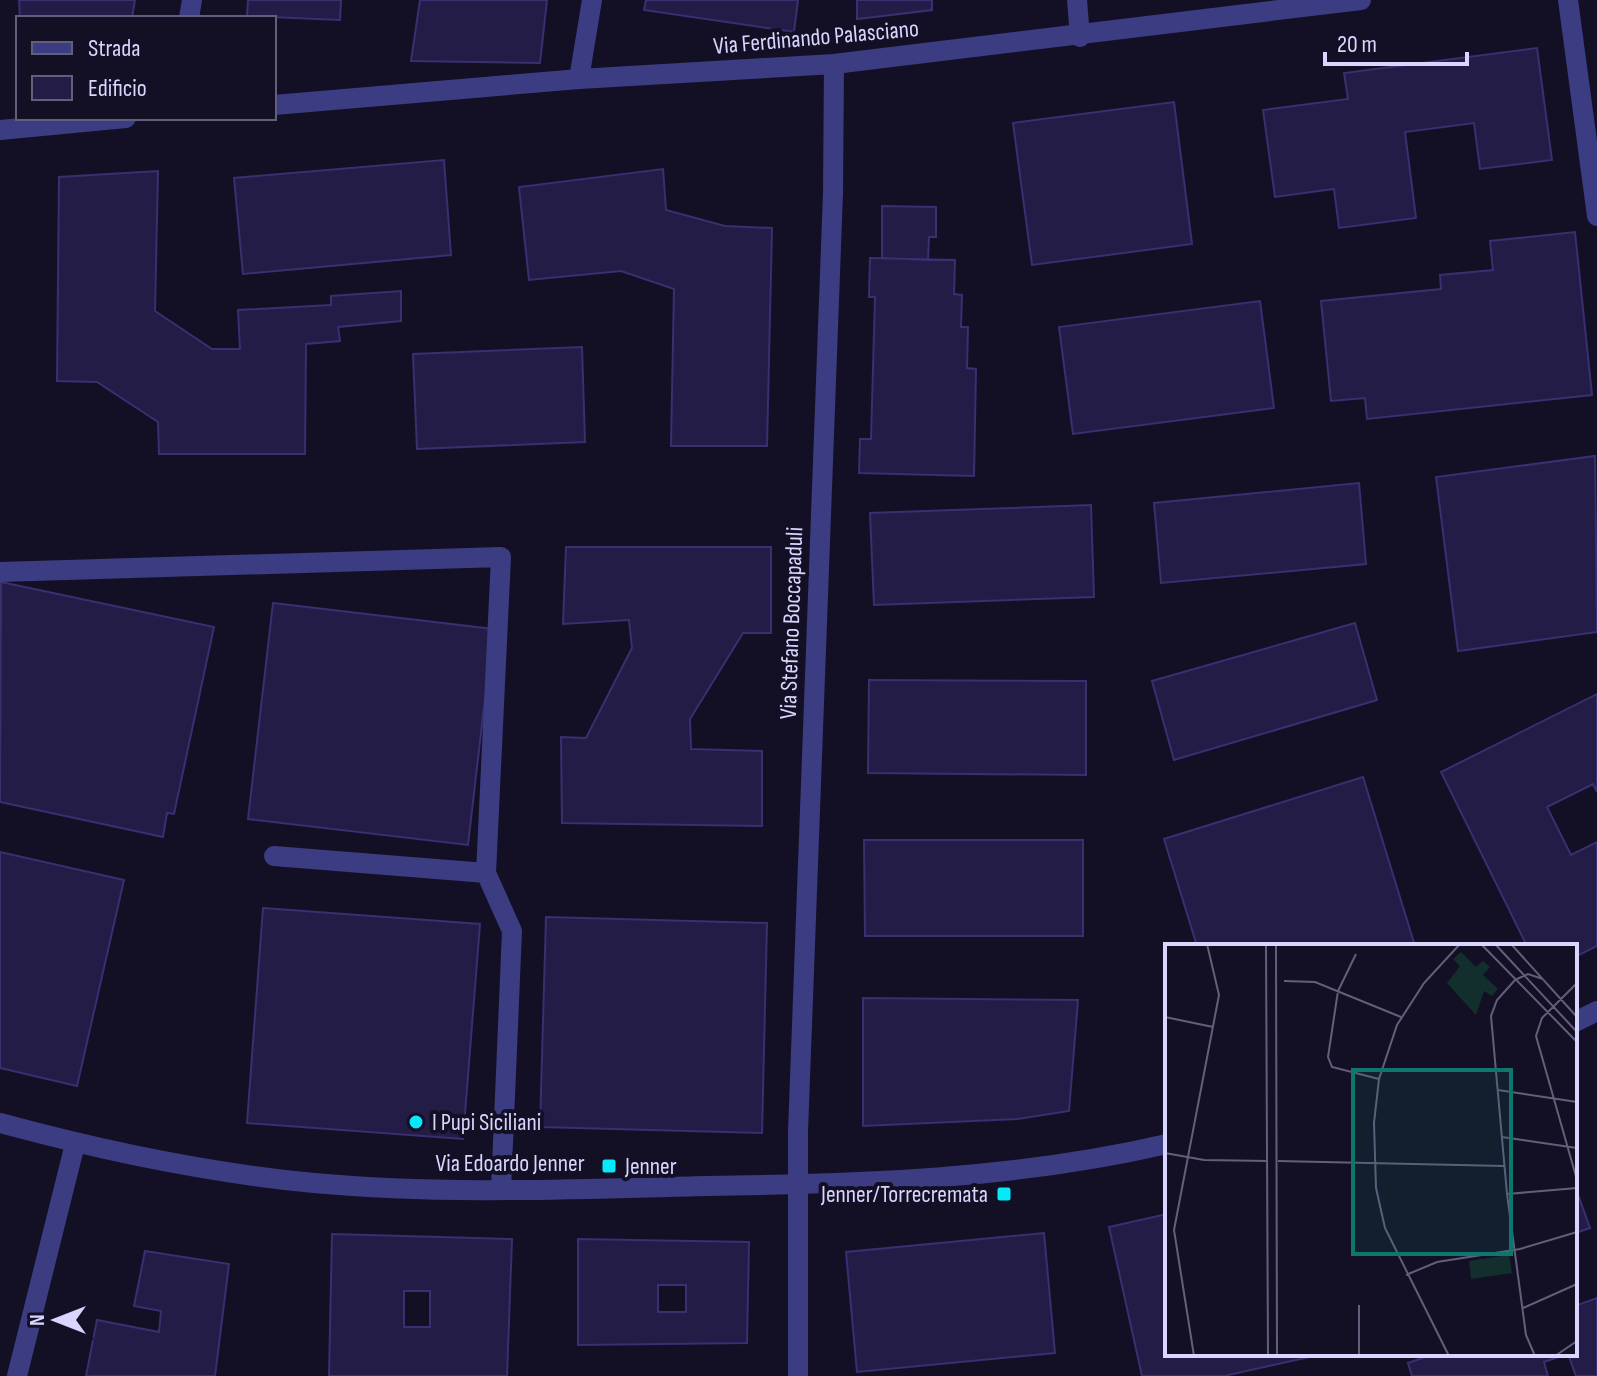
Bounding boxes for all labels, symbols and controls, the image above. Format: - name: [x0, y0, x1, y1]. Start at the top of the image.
- street label: Via Ferdinando Palasciano: [712, 14, 920, 61]
- legend: [16, 16, 276, 120]
- scale bar: [1325, 16, 1467, 66]
- text: 20 m: [1337, 30, 1377, 59]
- text: Strada: [88, 34, 141, 63]
- text: Edificio: [88, 74, 147, 103]
- street label: Via Stefano Boccapaduli: [774, 526, 809, 720]
- inset map: [1165, 944, 1577, 1356]
- place label: I Pupi Siciliani: [432, 1108, 541, 1137]
- marker: I Pupi Siciliani: [407, 1113, 425, 1131]
- street label: Via Edoardo Jenner: [435, 1149, 585, 1178]
- place label: Jenner: [624, 1152, 677, 1181]
- marker: Jenner: [600, 1157, 618, 1175]
- place label: Jenner/Torrecremata: [820, 1180, 988, 1209]
- marker: Jenner/Torrecremata: [995, 1185, 1013, 1203]
- north arrow: [16, 1280, 96, 1360]
- text: N: [24, 1314, 51, 1326]

